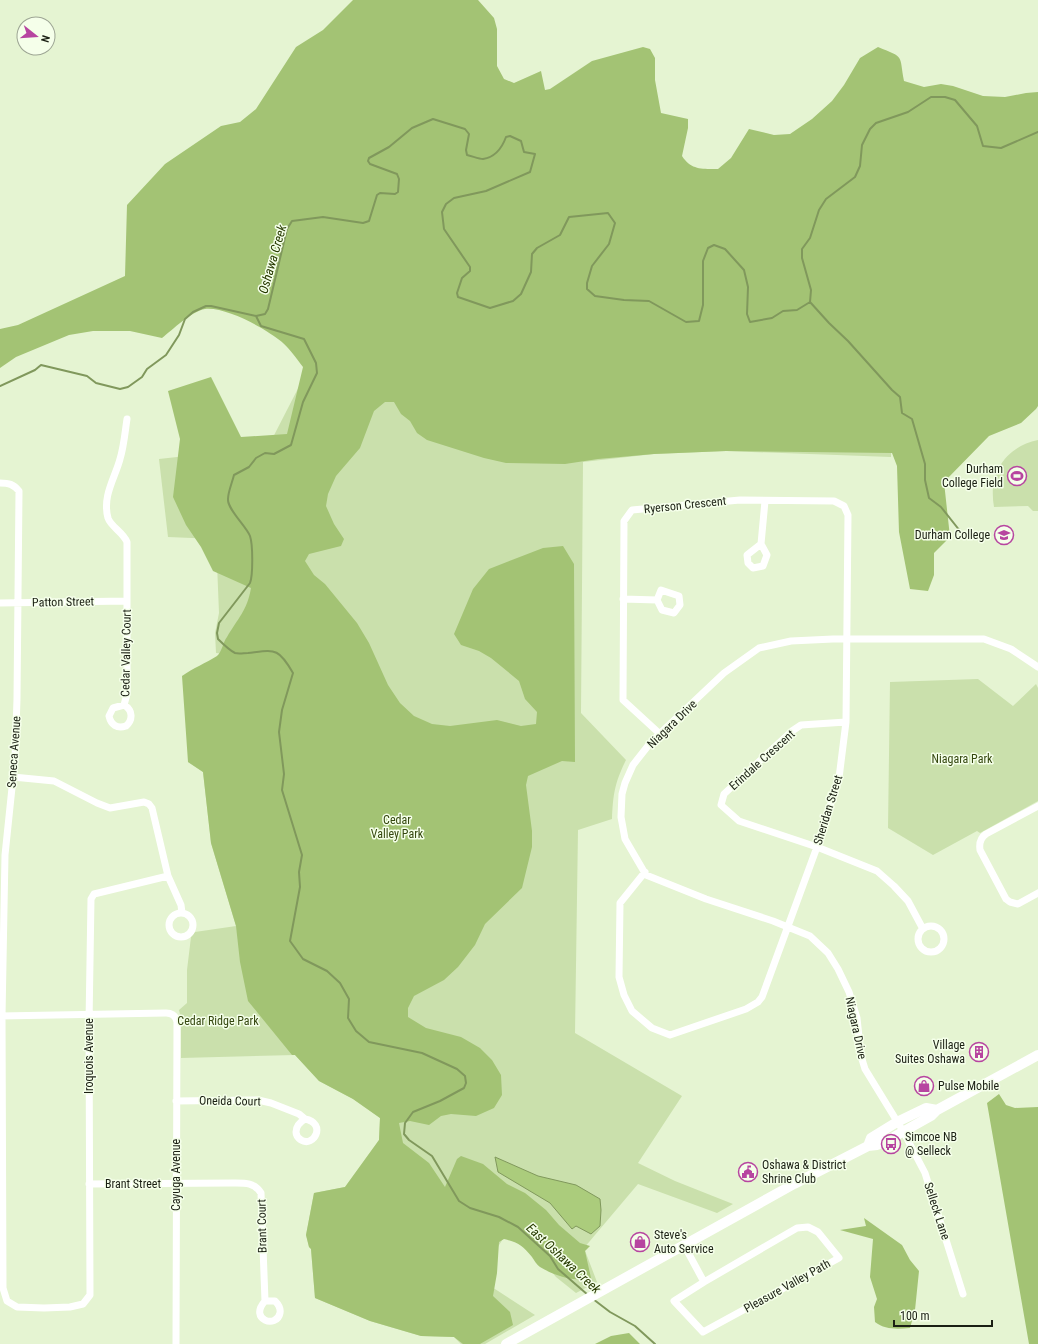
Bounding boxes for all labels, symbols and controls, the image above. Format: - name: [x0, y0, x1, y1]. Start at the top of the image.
- north arrow: [16, 16, 56, 56]
- text: N: [38, 34, 52, 44]
- water label: Oshawa Creek: [255, 223, 290, 295]
- place label: Durham College Field: [942, 462, 1003, 490]
- sports icon: Durham College Field: [1006, 465, 1028, 487]
- street label: Ryerson Crescent: [643, 494, 727, 516]
- school or university icon: Durham College: [993, 524, 1015, 546]
- place label: Durham College: [915, 528, 990, 542]
- street label: Patton Street: [32, 594, 95, 610]
- street label: Cedar Valley Court: [118, 609, 134, 697]
- street label: Niagara Drive: [644, 697, 700, 751]
- street label: Seneca Avenue: [5, 715, 24, 788]
- street label: Erindale Crescent: [726, 727, 798, 793]
- park label: Niagara Park: [932, 752, 993, 766]
- street label: Sheridan Street: [811, 773, 845, 847]
- park label: Cedar Valley Park: [371, 813, 424, 841]
- street label: Niagara Drive: [843, 996, 870, 1061]
- park label: Cedar Ridge Park: [177, 1014, 259, 1028]
- street label: Iroquois Avenue: [82, 1018, 96, 1094]
- place label: Village Suites Oshawa: [895, 1038, 965, 1066]
- building icon: Village Suites Oshawa: [968, 1041, 990, 1063]
- shop icon: Pulse Mobile: [913, 1075, 935, 1097]
- place label: Pulse Mobile: [938, 1079, 1000, 1093]
- street label: Oneida Court: [199, 1093, 262, 1109]
- place label: Simcoe NB @ Selleck: [905, 1130, 957, 1158]
- bus stop icon: Simcoe NB @ Selleck: [880, 1133, 902, 1155]
- street label: Cayuga Avenue: [169, 1139, 183, 1211]
- place label: Oshawa & District Shrine Club: [762, 1158, 846, 1186]
- public building icon: Oshawa & District Shrine Club: [737, 1161, 759, 1183]
- street label: Brant Street: [105, 1177, 161, 1191]
- street label: Selleck Lane: [921, 1181, 953, 1242]
- street label: Brant Court: [255, 1198, 269, 1253]
- water label: East Oshawa Creek: [524, 1220, 604, 1297]
- place label: Steve's Auto Service: [654, 1228, 714, 1256]
- shop icon: Steve's Auto Service: [629, 1231, 651, 1253]
- street label: Pleasure Valley Path: [741, 1256, 833, 1316]
- scale bar: [894, 1302, 992, 1328]
- text: 100 m: [900, 1309, 930, 1323]

